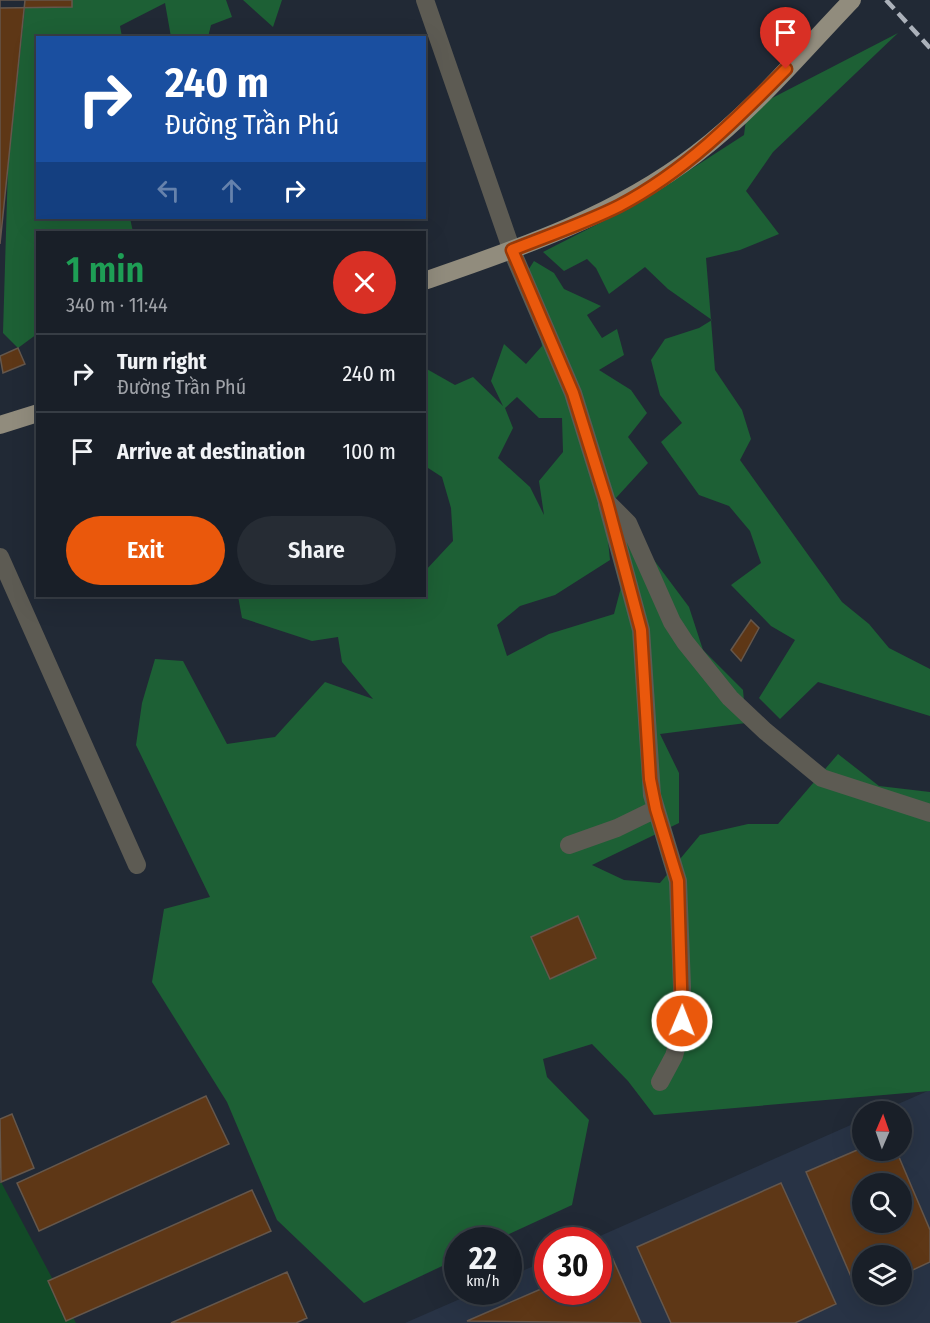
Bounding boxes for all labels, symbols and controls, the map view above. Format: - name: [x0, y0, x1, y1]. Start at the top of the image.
- pin: [760, 7, 811, 69]
- icon: arrive: [769, 16, 802, 49]
- text: 240 m: [165, 58, 269, 108]
- icon: right: [66, 60, 144, 138]
- text: Đường Trần Phú: [165, 109, 339, 141]
- icon: left: [152, 174, 185, 207]
- icon: ahead: [215, 174, 248, 207]
- icon: right: [278, 174, 311, 207]
- text: 1 min: [66, 248, 144, 292]
- button: close: [333, 251, 396, 314]
- text: 340 m · 11:44: [66, 293, 168, 317]
- text: Turn right: [117, 348, 206, 375]
- icon: right: [66, 357, 99, 390]
- text: 240 m: [343, 360, 396, 387]
- text: Đường Trần Phú: [117, 375, 246, 399]
- icon: arrive: [66, 435, 99, 468]
- text: Arrive at destination: [117, 438, 305, 465]
- text: 100 m: [342, 438, 396, 465]
- button: Exit: [66, 516, 225, 585]
- button: Share: [237, 516, 396, 585]
- position arrow: [650, 989, 714, 1053]
- north arrow: [852, 1101, 912, 1161]
- map controls: [852, 1101, 912, 1305]
- button: search: [852, 1173, 912, 1233]
- speed limit sign: 30: [534, 1227, 612, 1305]
- text: 22: [469, 1241, 497, 1277]
- button: layers: [852, 1245, 912, 1305]
- text: km/h: [466, 1272, 500, 1290]

